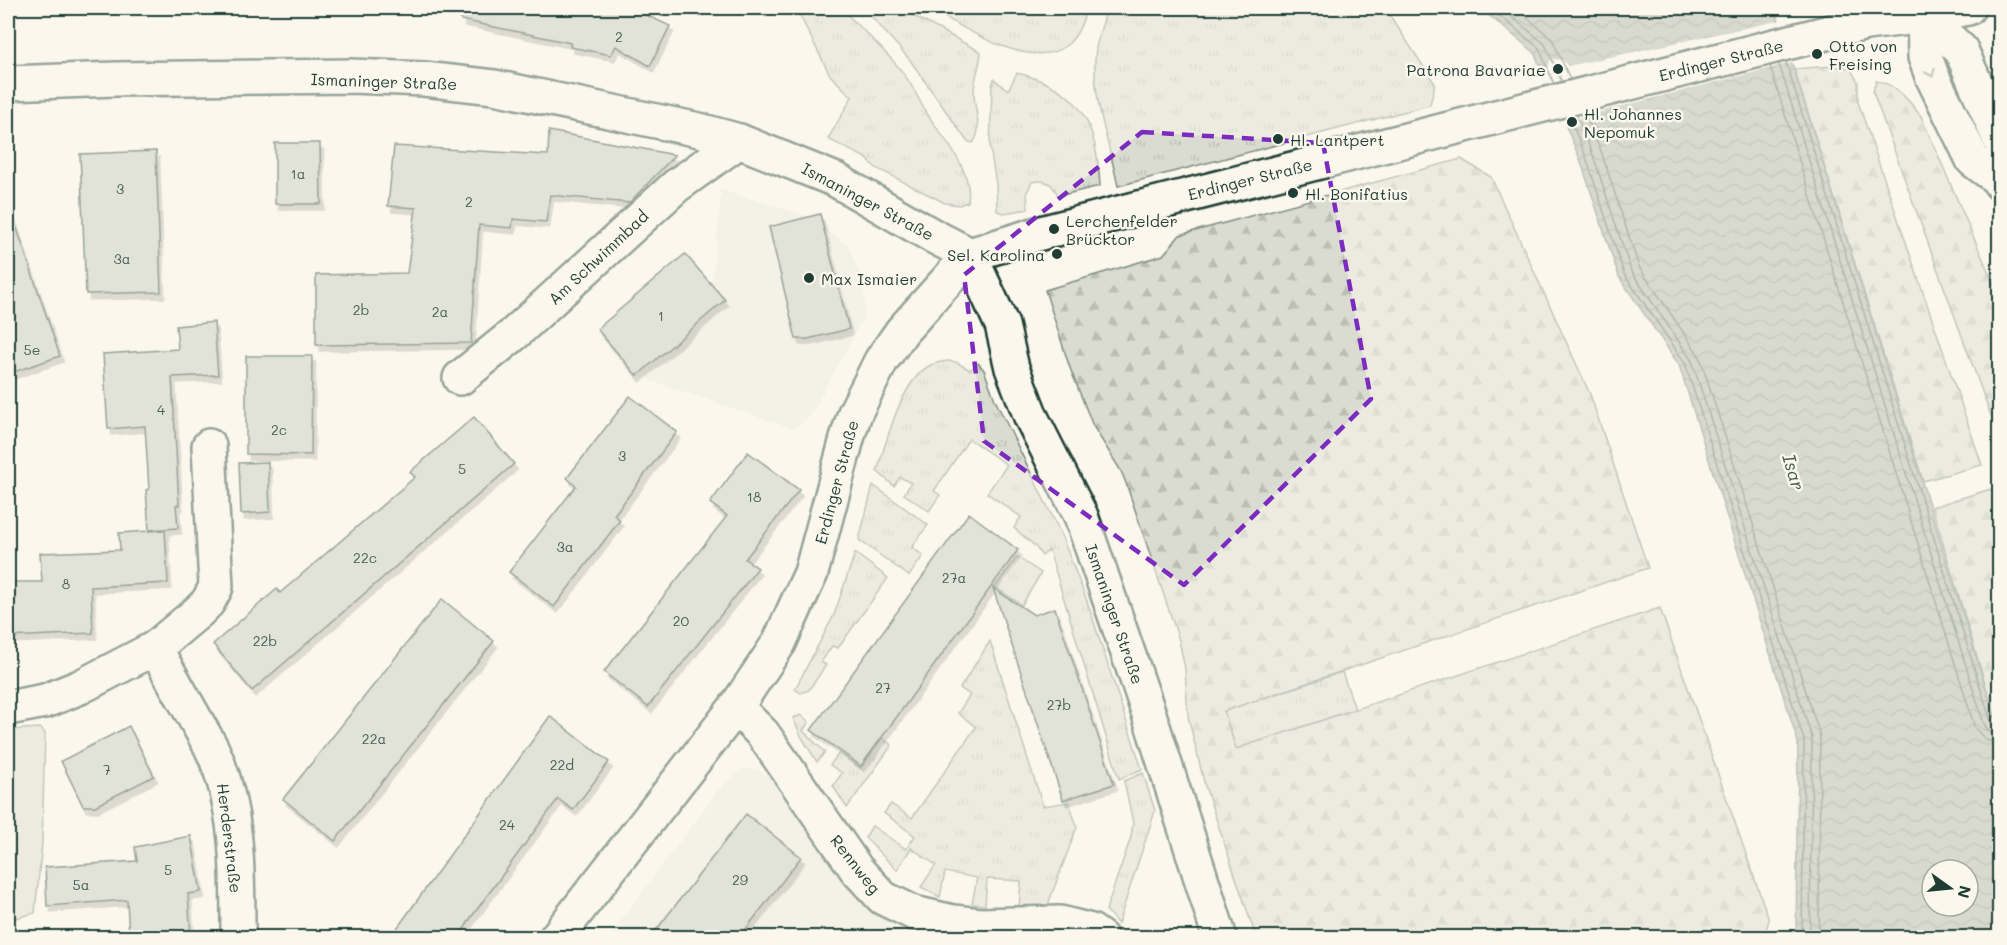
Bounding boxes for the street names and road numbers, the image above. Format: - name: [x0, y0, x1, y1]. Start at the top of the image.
- street label: Erdinger Straße: [1657, 34, 1785, 86]
- street label: Ismaninger Straße: [310, 68, 458, 94]
- street label: Erdinger Straße: [1186, 153, 1314, 205]
- street label: Ismaninger Straße: [798, 157, 938, 245]
- street label: Am Schwimmbad: [543, 205, 653, 309]
- street label: Erdinger Straße: [809, 418, 863, 546]
- street label: Ismaninger Straße: [1081, 541, 1149, 687]
- street label: Herderstraße: [213, 782, 247, 894]
- street label: Rennweg: [826, 830, 886, 898]

